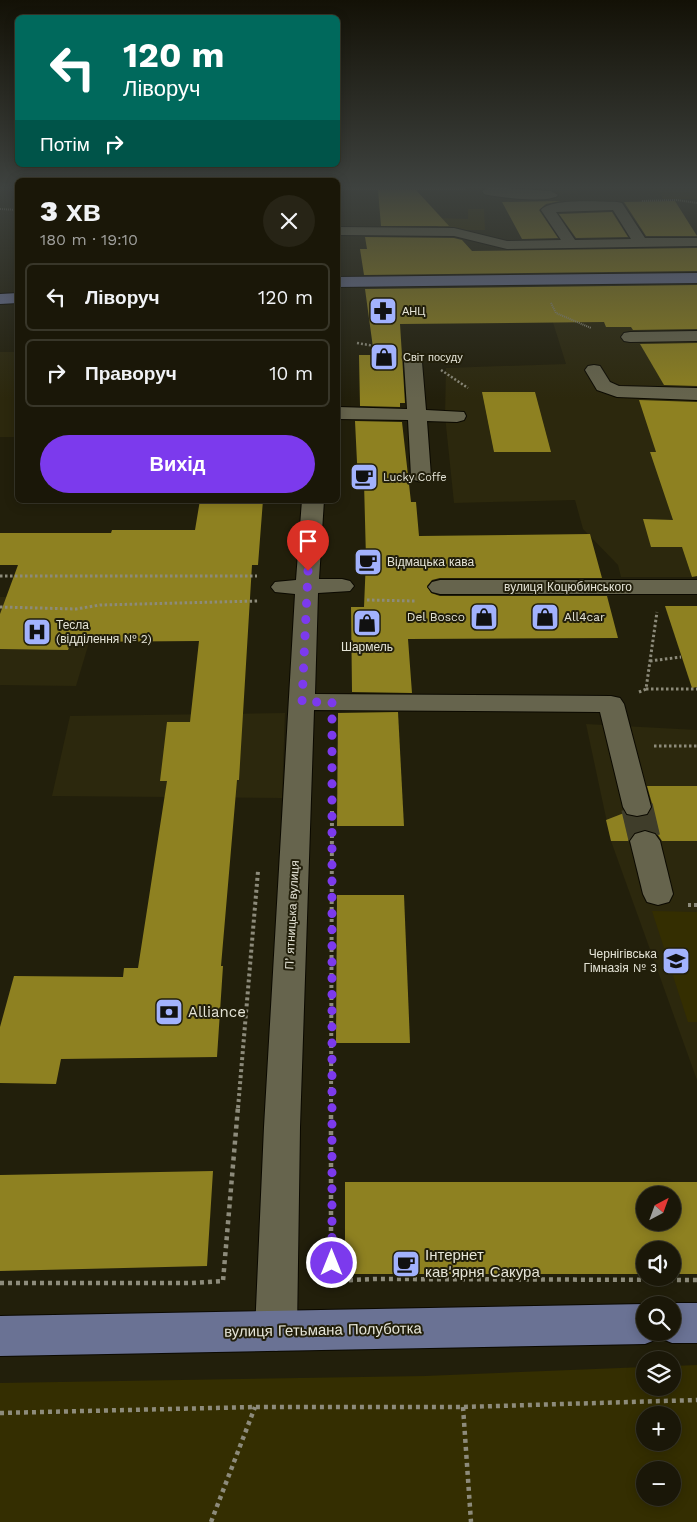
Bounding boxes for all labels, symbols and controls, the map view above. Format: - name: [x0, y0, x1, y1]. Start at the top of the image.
- text: 120 m: [123, 34, 224, 76]
- icon: left: [40, 35, 105, 100]
- text: Ліворуч: [123, 76, 200, 101]
- icon: right: [100, 130, 128, 158]
- text: Потім: [40, 133, 90, 156]
- text: 3 хв: [40, 193, 101, 228]
- button: close: [263, 195, 315, 247]
- text: 180 m · 19:10: [40, 230, 138, 249]
- icon: left: [42, 283, 70, 311]
- text: Ліворуч: [85, 286, 160, 309]
- text: 120 m: [258, 286, 313, 309]
- pharmacy icon: АНЦ: [368, 296, 398, 326]
- place label: АНЦ: [402, 305, 425, 318]
- shop icon: Світ посуду: [369, 342, 399, 372]
- place label: Світ посуду: [403, 351, 463, 364]
- icon: right: [42, 359, 70, 387]
- text: Праворуч: [85, 362, 177, 385]
- text: 10 m: [269, 362, 313, 385]
- button: Вихід: [40, 435, 315, 493]
- cafe icon: Lucky Coffe: [349, 462, 379, 492]
- place label: Lucky Coffe: [383, 471, 447, 484]
- pin: [287, 520, 329, 571]
- icon: arrive: [294, 527, 322, 555]
- cafe icon: Відмацька кава: [353, 547, 383, 577]
- place label: Відмацька кава: [387, 555, 474, 569]
- street label: вулиця Коцюбинського: [504, 580, 632, 594]
- shop icon: Del Bosco: [469, 602, 499, 632]
- shop icon: All4car: [530, 602, 560, 632]
- shop icon: Шармель: [352, 608, 382, 638]
- place label: Del Bosco: [407, 610, 465, 624]
- place label: All4car: [564, 610, 605, 624]
- hospital icon: Тесла (відділення № 2): [22, 617, 52, 647]
- place label: Тесла (відділення № 2): [56, 618, 152, 646]
- place label: Шармель: [341, 640, 393, 654]
- street label: Пʼятницька вулиця: [282, 860, 302, 970]
- school or university icon: Чернігівська Гімназія № 3: [661, 946, 691, 976]
- place label: Чернігівська Гімназія № 3: [583, 947, 657, 975]
- bank icon: Alliance: [154, 997, 184, 1027]
- place label: Alliance: [188, 1003, 246, 1021]
- north arrow: [636, 1186, 681, 1231]
- map controls: [636, 1186, 681, 1506]
- position arrow: [305, 1236, 357, 1288]
- button: sound: [636, 1241, 681, 1286]
- place label: Інтернет кав'ярня Сакура: [425, 1246, 540, 1281]
- cafe icon: Інтернет кав'ярня Сакура: [391, 1249, 421, 1279]
- button: search: [636, 1296, 681, 1341]
- street label: вулиця Гетьмана Полуботка: [224, 1319, 423, 1341]
- button: layers: [636, 1351, 681, 1396]
- button: +: [636, 1406, 681, 1451]
- button: −: [636, 1461, 681, 1506]

